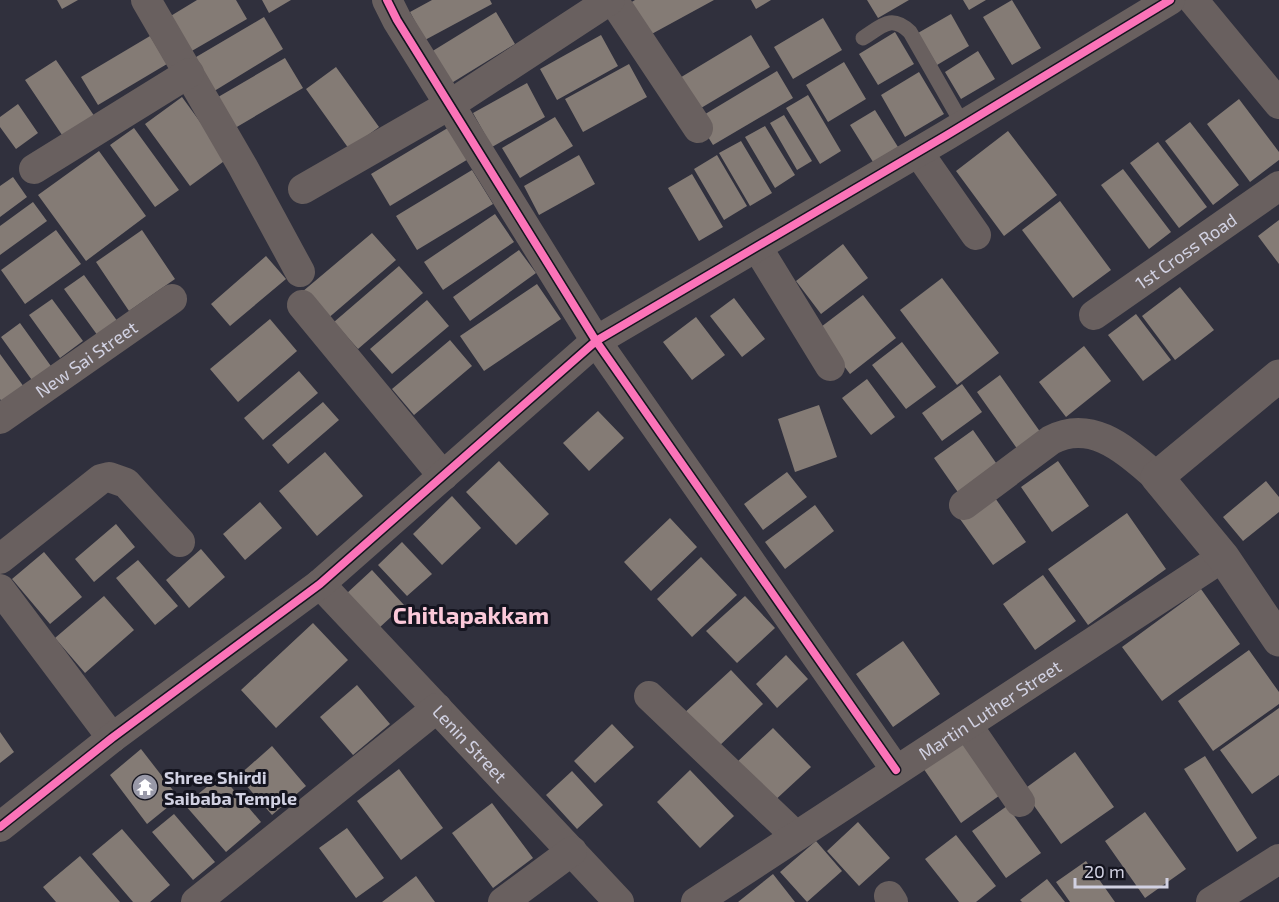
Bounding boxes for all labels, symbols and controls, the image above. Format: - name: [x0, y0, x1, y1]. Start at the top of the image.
- street label: 1st Cross Road: [1131, 208, 1241, 294]
- street label: New Sai Street: [31, 316, 141, 402]
- district label: Chitlapakkam: [393, 600, 549, 629]
- street label: Martin Luther Street: [914, 655, 1065, 764]
- street label: Lenin Street: [428, 700, 512, 787]
- place label: Shree Shirdi Saibaba Temple: [164, 766, 297, 809]
- temple icon: Shree Shirdi Saibaba Temple: [130, 772, 160, 802]
- scale bar: [1075, 851, 1166, 889]
- text: 20 m: [1084, 860, 1125, 882]

